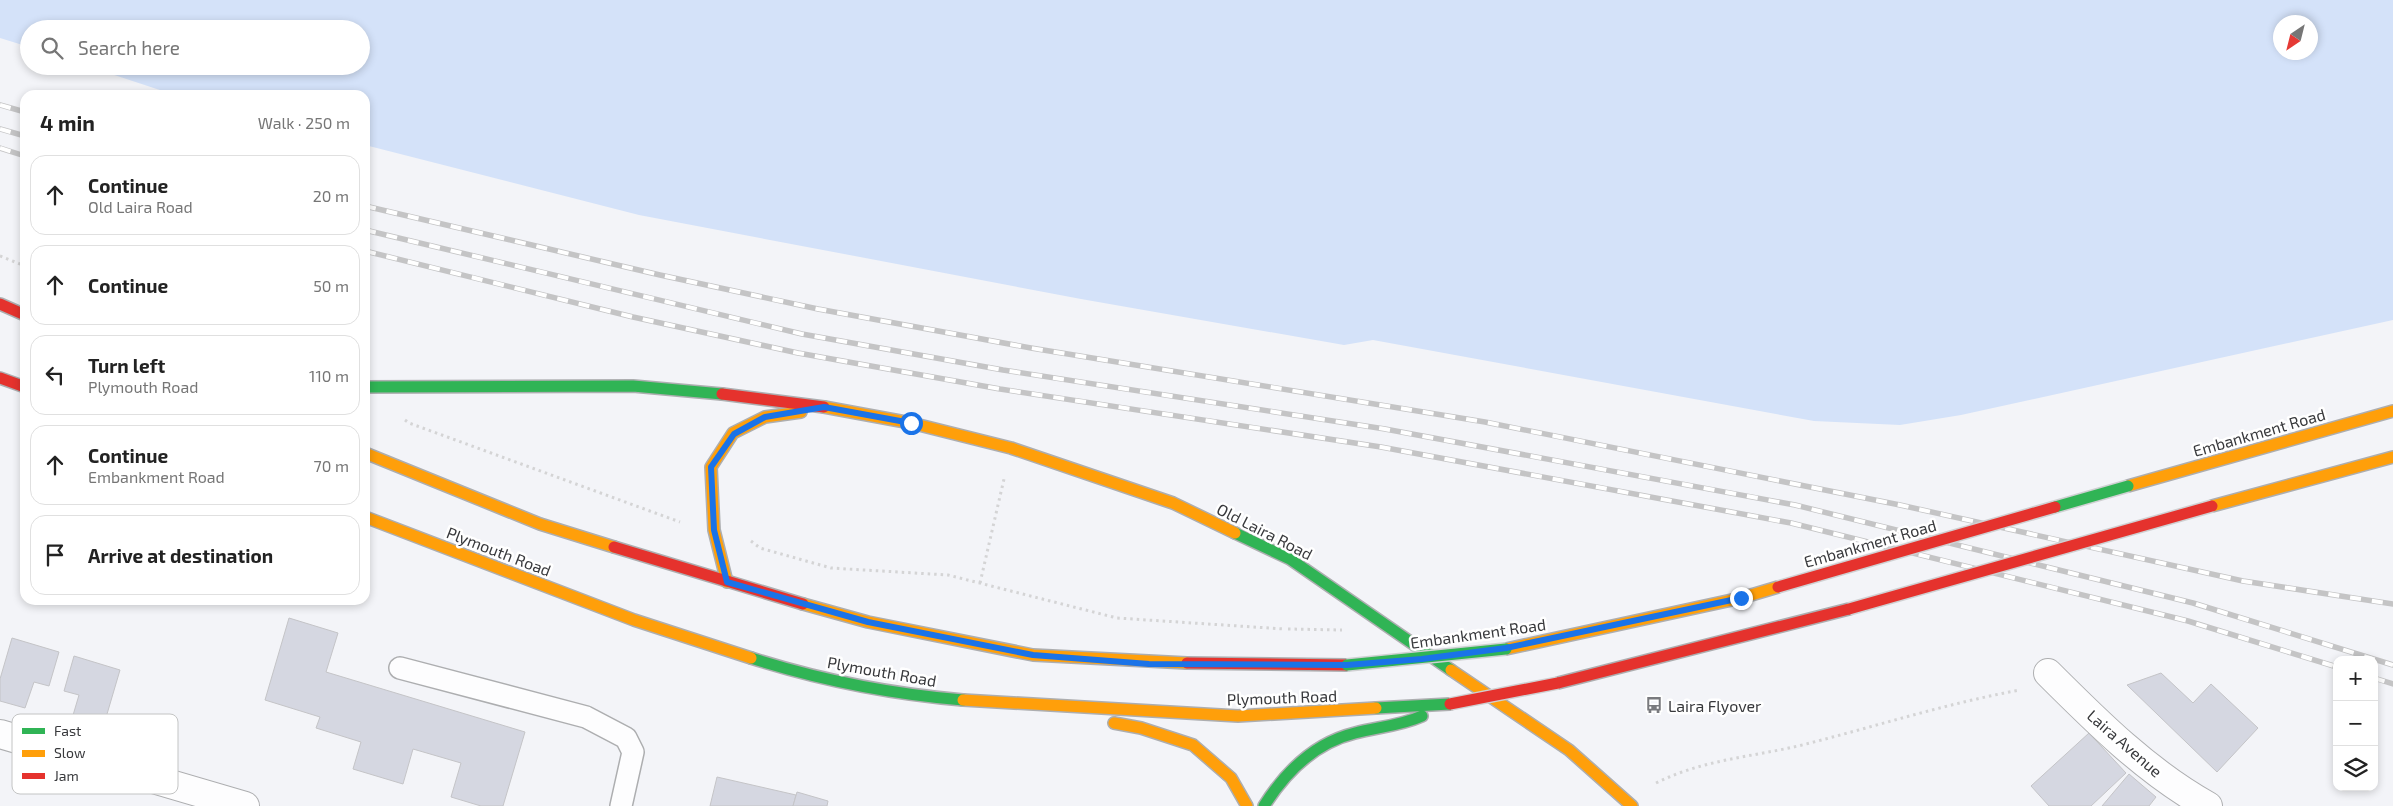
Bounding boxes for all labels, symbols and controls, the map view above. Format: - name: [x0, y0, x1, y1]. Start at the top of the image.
- north arrow: [2273, 15, 2318, 60]
- search box: [20, 20, 370, 75]
- icon: search: [38, 34, 66, 62]
- text: Search here: [78, 36, 180, 59]
- text: 4 min: [40, 110, 95, 135]
- text: Walk · 250 m: [258, 113, 350, 132]
- text: Continue: [88, 174, 168, 197]
- icon: ahead: [41, 181, 69, 209]
- text: 20 m: [313, 186, 349, 205]
- text: Old Laira Road: [88, 197, 193, 216]
- icon: ahead: [41, 271, 69, 299]
- text: Continue: [88, 274, 168, 297]
- text: 50 m: [313, 276, 349, 295]
- text: Turn left: [88, 354, 165, 377]
- icon: left: [41, 361, 69, 389]
- text: 110 m: [309, 366, 349, 385]
- text: Plymouth Road: [88, 377, 198, 396]
- street label: Embankment Road: [2191, 404, 2327, 460]
- route start: [900, 412, 923, 435]
- text: Continue: [88, 444, 168, 467]
- icon: ahead: [41, 451, 69, 479]
- text: 70 m: [314, 456, 349, 475]
- text: Embankment Road: [88, 467, 225, 486]
- street label: Old Laira Road: [1214, 499, 1316, 563]
- street label: Embankment Road: [1802, 515, 1938, 571]
- street label: Plymouth Road: [444, 522, 554, 580]
- icon: arrive: [41, 541, 69, 569]
- text: Arrive at destination: [88, 544, 273, 567]
- route end: [1730, 587, 1753, 610]
- street label: Embankment Road: [1409, 614, 1547, 652]
- street label: Plymouth Road: [826, 652, 938, 690]
- map controls: [2333, 656, 2378, 791]
- button: +: [2333, 656, 2378, 701]
- street label: Plymouth Road: [1227, 686, 1337, 708]
- bus stop icon: Laira Flyover: [1644, 695, 1664, 715]
- place label: Laira Flyover: [1668, 696, 1762, 715]
- button: −: [2333, 701, 2378, 746]
- street label: Laira Avenue: [2084, 705, 2166, 781]
- legend: [12, 714, 178, 794]
- text: Fast: [54, 722, 81, 739]
- text: Slow: [54, 744, 86, 761]
- button: layers: [2333, 746, 2378, 791]
- text: Jam: [54, 767, 79, 784]

